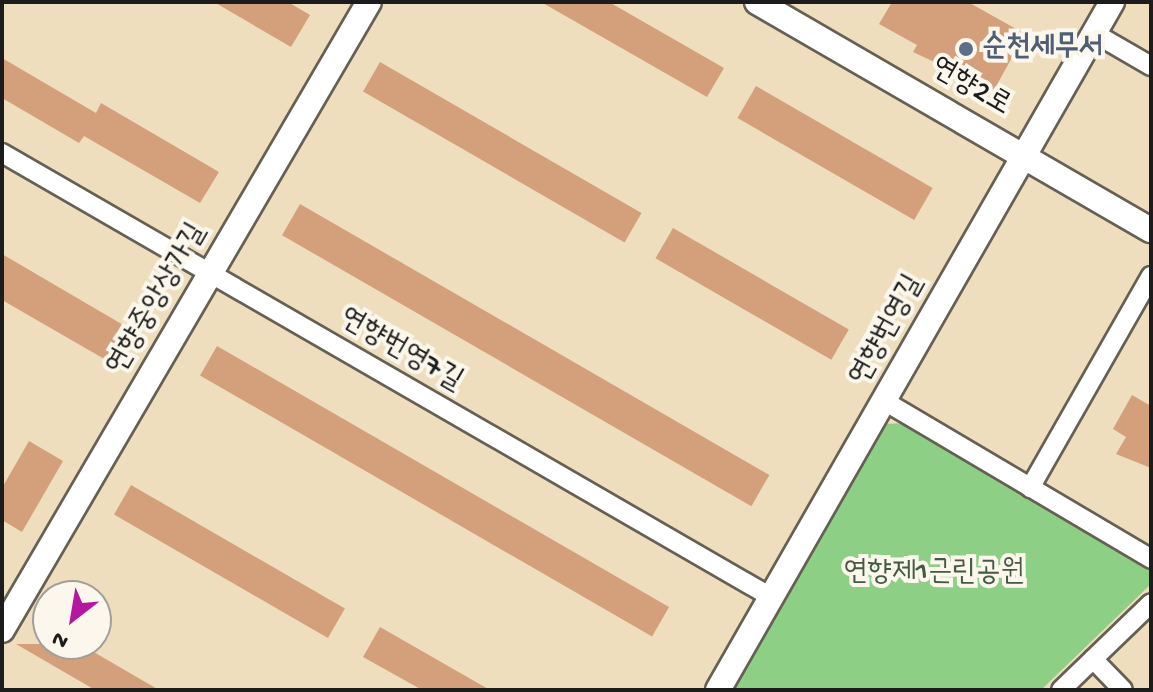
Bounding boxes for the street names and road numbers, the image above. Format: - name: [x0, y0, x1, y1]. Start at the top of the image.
- street label: 연향2로: [923, 51, 1017, 125]
- street label: 연향중앙상가길: [100, 218, 216, 382]
- street label: 연향번영길: [843, 269, 933, 393]
- street label: 연향번영7길: [332, 301, 468, 401]

